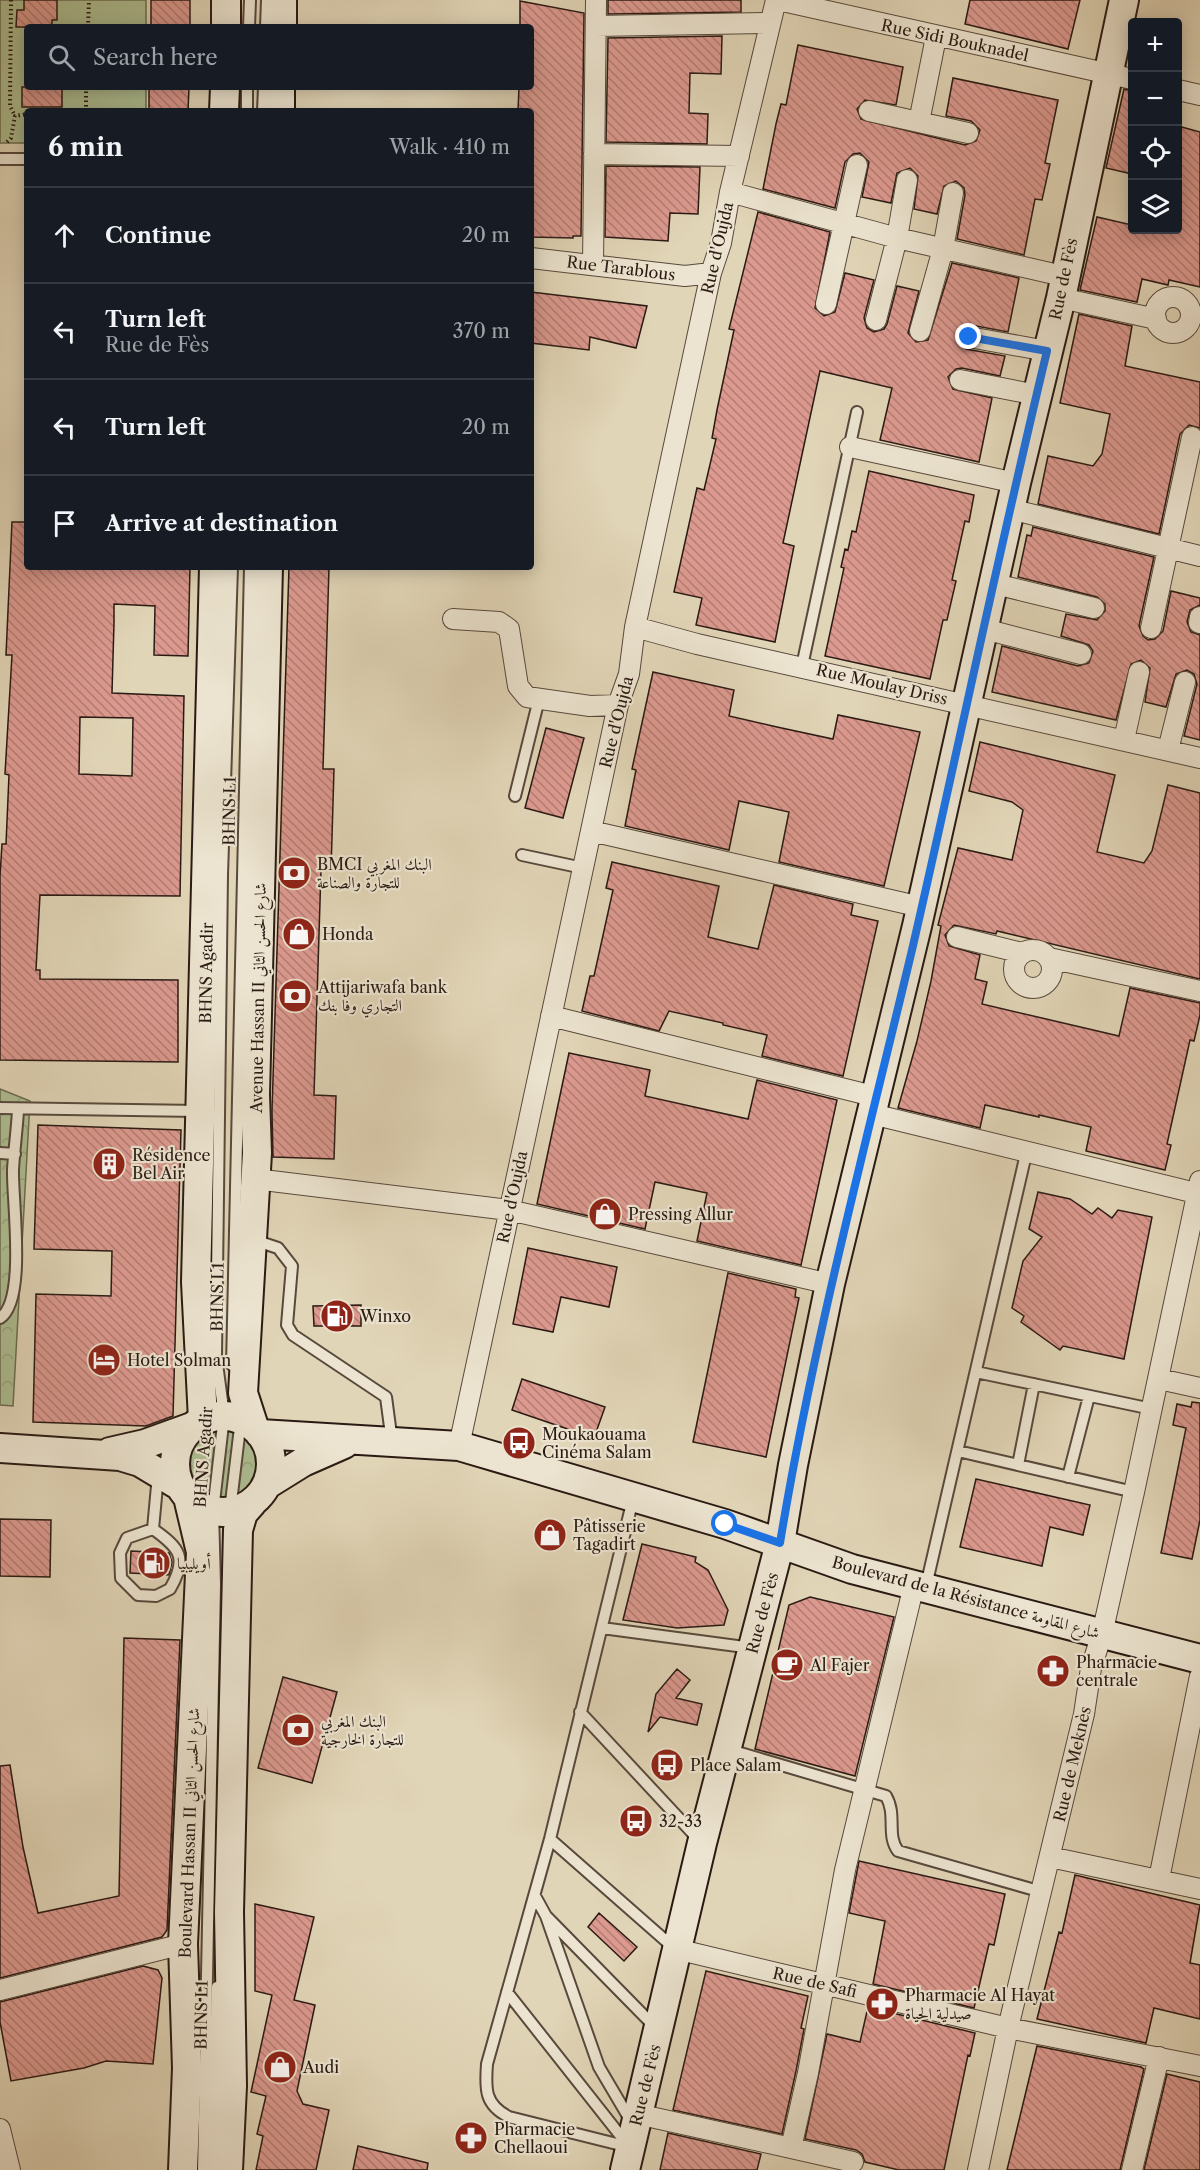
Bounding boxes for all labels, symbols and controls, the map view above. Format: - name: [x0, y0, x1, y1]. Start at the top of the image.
- street label: Rue Sidi Bouknadel: [879, 15, 1031, 65]
- map controls: [1128, 18, 1182, 234]
- button: +: [1128, 18, 1182, 72]
- search box: [24, 24, 534, 90]
- icon: search: [45, 41, 78, 74]
- text: Search here: [93, 44, 218, 71]
- button: −: [1128, 72, 1182, 126]
- button: locate: [1128, 126, 1182, 180]
- text: 6 min: [48, 131, 123, 163]
- text: Walk · 410 m: [389, 135, 510, 159]
- button: layers: [1128, 180, 1182, 234]
- street label: Rue d'Oujda: [697, 199, 737, 296]
- icon: ahead: [48, 219, 81, 252]
- text: Continue: [105, 222, 211, 249]
- text: 20 m: [462, 223, 510, 247]
- street label: Rue de Fès: [1045, 236, 1081, 322]
- street label: Rue Tarablous: [565, 251, 677, 285]
- text: Turn left: [105, 306, 206, 333]
- icon: left: [48, 315, 81, 348]
- text: 370 m: [453, 319, 510, 343]
- route end: [955, 323, 981, 349]
- text: Rue de Fès: [105, 333, 209, 357]
- icon: left: [48, 411, 81, 444]
- text: Turn left: [105, 414, 206, 441]
- text: 20 m: [462, 415, 510, 439]
- icon: arrive: [48, 507, 81, 540]
- text: Arrive at destination: [105, 510, 338, 537]
- street label: Rue Moulay Driss: [814, 659, 950, 709]
- street label: Rue d'Oujda: [595, 674, 637, 770]
- street label: BHNS L1: [218, 776, 240, 846]
- place label: BMCI البنك المغربي للتجارة والصناعة: [317, 854, 432, 892]
- bank icon: BMCI البنك المغربي للتجارة والصناعة: [276, 855, 312, 891]
- street label: Avenue Hassan II شارع الحسن الثاني: [246, 883, 274, 1114]
- shop icon: Honda: [281, 916, 317, 952]
- street label: BHNS Agadir: [195, 922, 217, 1024]
- place label: Honda: [322, 924, 374, 944]
- place label: Attijariwafa bank التجاري وفا بنك: [317, 977, 448, 1018]
- bank icon: Attijariwafa bank التجاري وفا بنك: [277, 978, 313, 1014]
- place label: Résidence Bel Air: [132, 1145, 211, 1183]
- building icon: Résidence Bel Air: [91, 1146, 127, 1182]
- street label: Rue d'Oujda: [492, 1148, 532, 1245]
- shop icon: Pressing Allur: [587, 1196, 623, 1232]
- place label: Pressing Allur: [628, 1204, 733, 1224]
- street label: BHNS L1: [206, 1262, 228, 1332]
- fuel station icon: Winxo: [319, 1298, 355, 1334]
- place label: Winxo: [359, 1306, 411, 1326]
- hotel icon: Hotel Solman: [86, 1342, 122, 1378]
- place label: Hotel Solman: [127, 1350, 231, 1370]
- street label: BHNS Agadir: [189, 1406, 217, 1508]
- place label: Moukaouama Cinéma Salam: [542, 1424, 652, 1462]
- bus stop icon: Moukaouama Cinéma Salam: [501, 1425, 537, 1461]
- route start: [711, 1510, 737, 1536]
- place label: Pâtisserie Tagadirt: [573, 1516, 646, 1554]
- shop icon: Pâtisserie Tagadirt: [532, 1517, 568, 1553]
- fuel station icon: أويليبيا: [136, 1545, 172, 1581]
- place label: أويليبيا: [177, 1552, 211, 1574]
- street label: Boulevard de la Résistance شارع المقاومة: [829, 1552, 1102, 1646]
- street label: Rue de Fès: [742, 1570, 782, 1656]
- cafe icon: Al Fajer: [769, 1647, 805, 1683]
- place label: Pharmacie centrale: [1076, 1652, 1157, 1690]
- pharmacy icon: Pharmacie centrale: [1035, 1653, 1071, 1689]
- place label: Al Fajer: [809, 1655, 870, 1675]
- street label: Rue de Meknès: [1049, 1704, 1095, 1824]
- street label: Boulevard Hassan II شارع الحسن الثاني: [175, 1707, 207, 1959]
- place label: البنك المغربي للتجارة الخارجية: [321, 1711, 404, 1749]
- bank icon: البنك المغربي للتجارة الخارجية: [280, 1712, 316, 1748]
- bus stop icon: Place Salam: [649, 1747, 685, 1783]
- place label: Place Salam: [690, 1755, 782, 1775]
- bus stop icon: 32-33: [618, 1803, 654, 1839]
- place label: 32-33: [659, 1811, 702, 1831]
- street label: Rue de Safi: [771, 1963, 859, 2001]
- street label: BHNS L1: [190, 1980, 212, 2050]
- place label: Pharmacie Al Hayat صيدلية الحياة: [905, 1985, 1055, 2023]
- pharmacy icon: Pharmacie Al Hayat صيدلية الحياة: [864, 1986, 900, 2022]
- street label: Rue de Fès: [625, 2042, 665, 2128]
- shop icon: Audi: [262, 2049, 298, 2085]
- place label: Audi: [302, 2057, 339, 2077]
- place label: Pharmacie Chellaoui: [494, 2119, 575, 2157]
- pharmacy icon: Pharmacie Chellaoui: [453, 2120, 489, 2156]

